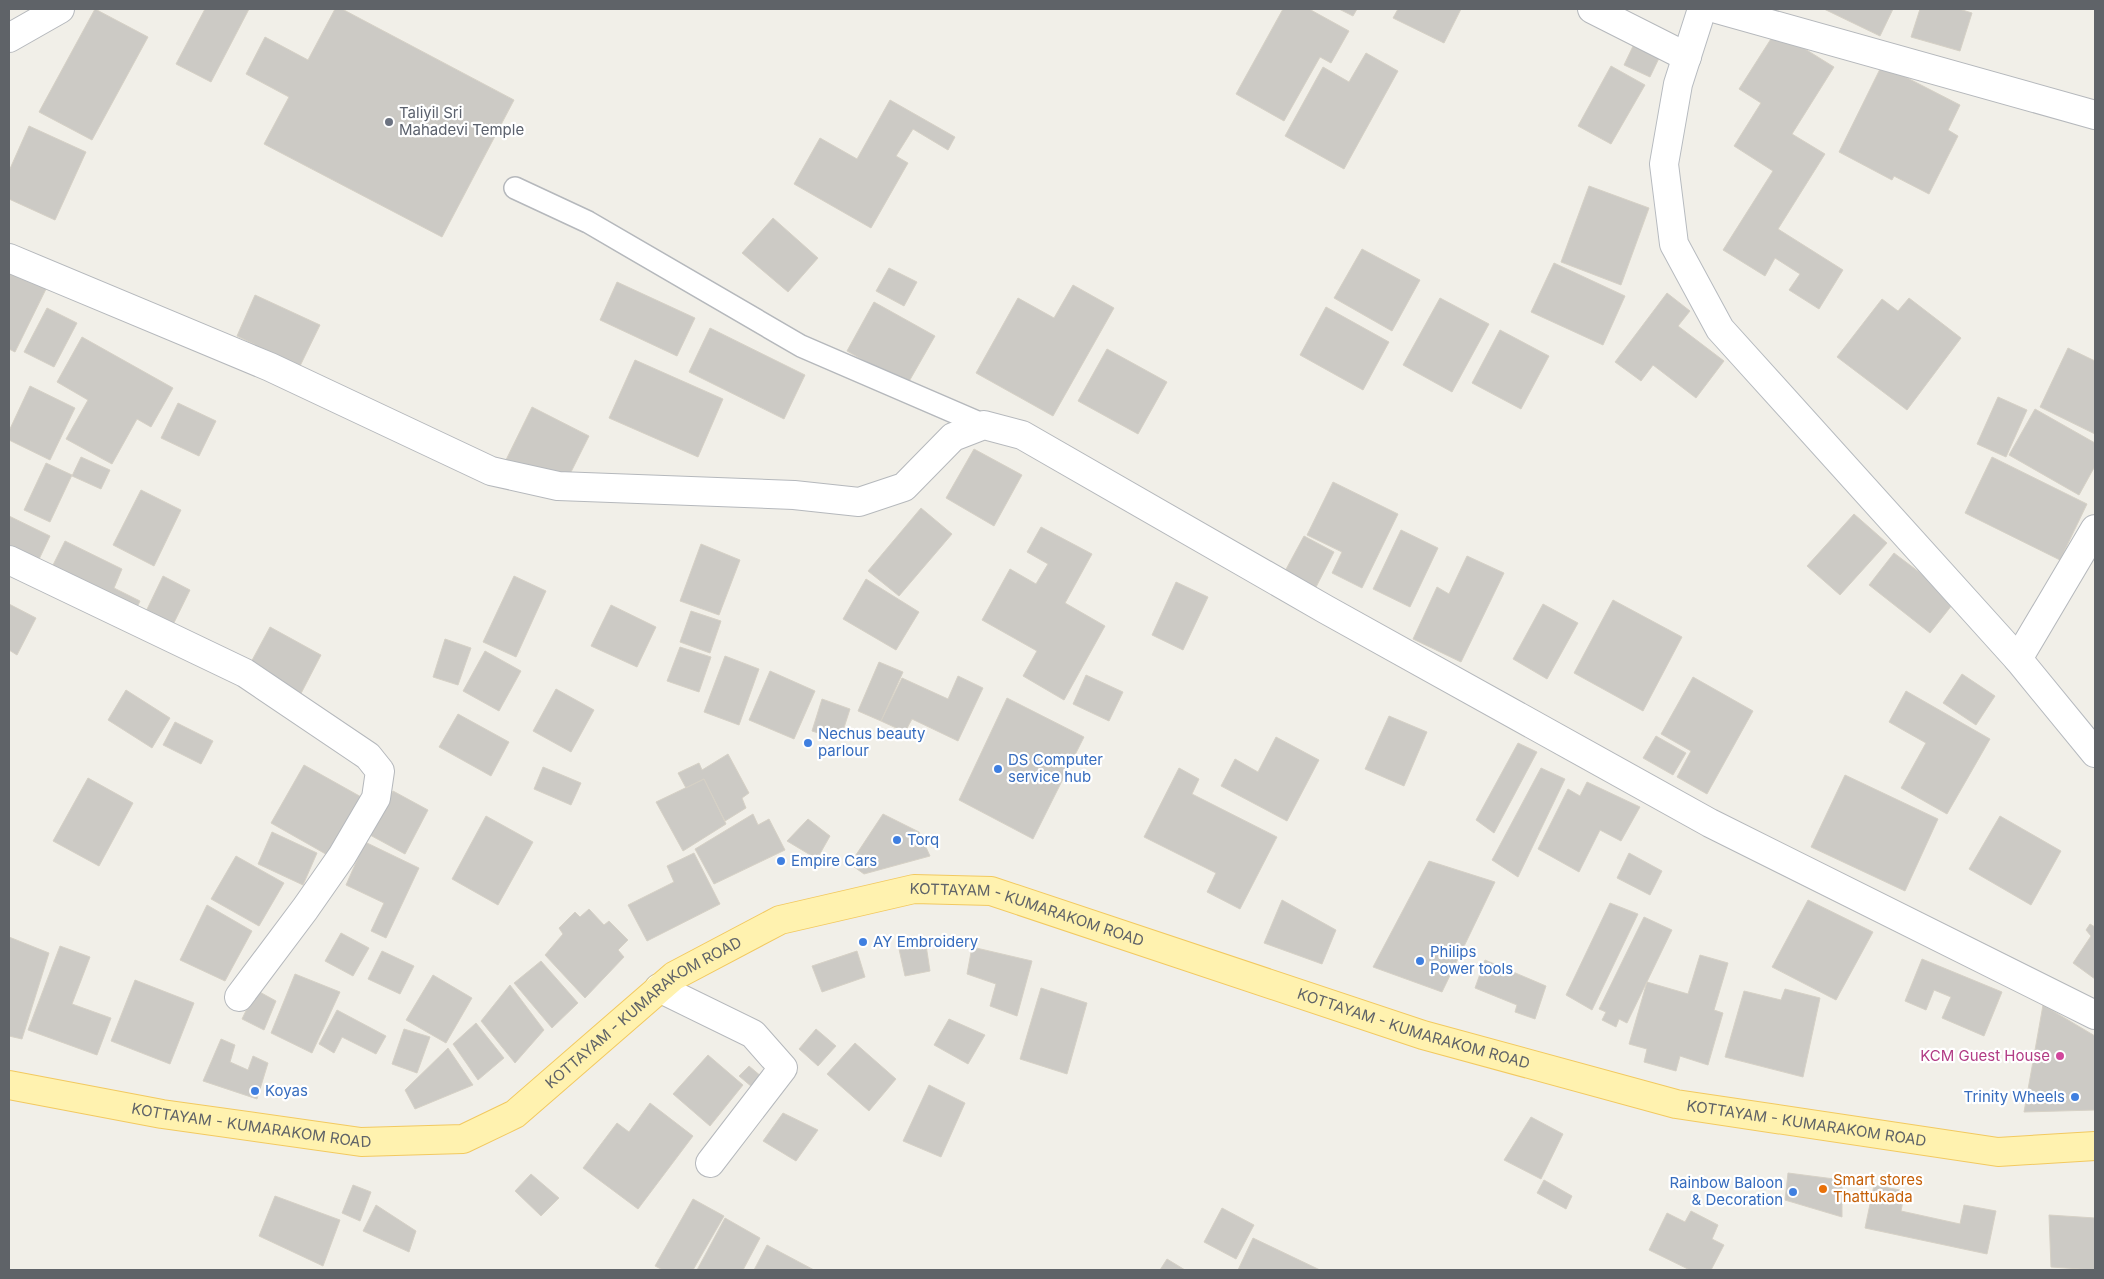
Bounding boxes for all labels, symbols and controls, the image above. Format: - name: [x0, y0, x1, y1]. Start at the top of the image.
- place label: Taliyil Sri Mahadevi Temple: [399, 103, 524, 139]
- marker: Taliyil Sri Mahadevi Temple: [383, 116, 395, 128]
- place label: Nechus beauty parlour: [818, 724, 926, 760]
- marker: Nechus beauty parlour: [802, 737, 814, 749]
- place label: DS Computer service hub: [1008, 750, 1103, 786]
- marker: DS Computer service hub: [992, 763, 1004, 775]
- place label: Torq: [907, 830, 939, 849]
- marker: Torq: [891, 834, 903, 846]
- place label: Empire Cars: [791, 851, 877, 870]
- marker: Empire Cars: [775, 855, 787, 867]
- street label: KOTTAYAM - KUMARAKOM ROAD: [909, 879, 1147, 950]
- street label: KOTTAYAM - KUMARAKOM ROAD: [541, 932, 745, 1092]
- place label: AY Embroidery: [873, 932, 979, 951]
- marker: AY Embroidery: [857, 936, 869, 948]
- place label: Philips Power tools: [1430, 942, 1513, 978]
- marker: Philips Power tools: [1414, 955, 1426, 967]
- street label: KOTTAYAM - KUMARAKOM ROAD: [1295, 984, 1532, 1073]
- place label: KCM Guest House: [1920, 1046, 2050, 1065]
- marker: KCM Guest House: [2054, 1050, 2066, 1062]
- place label: Koyas: [265, 1081, 308, 1100]
- marker: Koyas: [249, 1085, 261, 1097]
- place label: Trinity Wheels: [1964, 1087, 2065, 1106]
- marker: Trinity Wheels: [2069, 1091, 2081, 1103]
- street label: KOTTAYAM - KUMARAKOM ROAD: [1685, 1096, 1928, 1150]
- street label: KOTTAYAM - KUMARAKOM ROAD: [130, 1098, 372, 1151]
- place label: Smart stores Thattukada: [1833, 1170, 1923, 1206]
- place label: Rainbow Baloon & Decoration: [1669, 1173, 1783, 1209]
- marker: Smart stores Thattukada: [1817, 1183, 1829, 1195]
- marker: Rainbow Baloon & Decoration: [1787, 1186, 1799, 1198]

